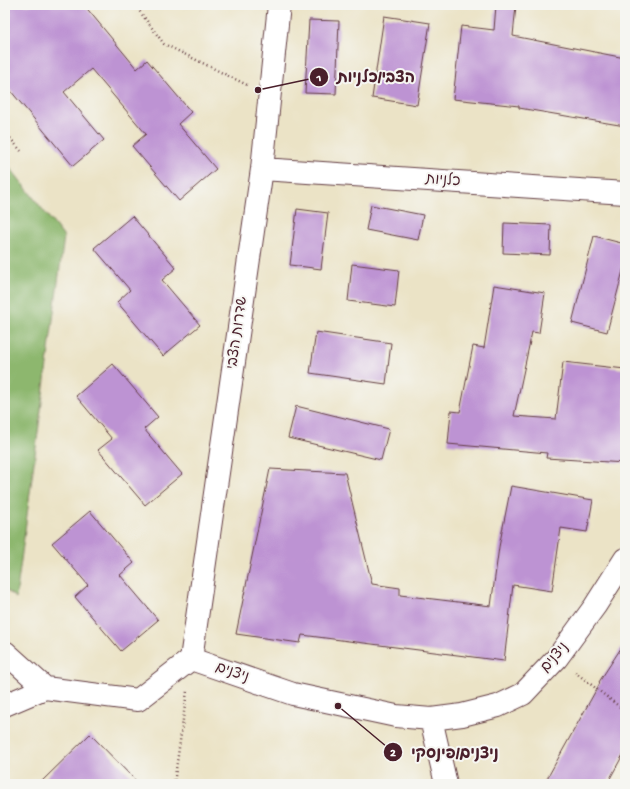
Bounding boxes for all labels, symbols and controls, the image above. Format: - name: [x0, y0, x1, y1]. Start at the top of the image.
- callout: הצבי/כלניות: [309, 63, 423, 91]
- text: הצבי/כלניות: [335, 68, 415, 89]
- text: 1: [316, 72, 322, 86]
- street label: כלניות: [424, 170, 461, 191]
- street label: שדרות הצבי: [224, 295, 252, 371]
- street label: ניצנים: [537, 639, 573, 677]
- street label: ניצנים: [213, 659, 251, 687]
- callout: ניצנים/פינסקי: [383, 738, 507, 766]
- text: ניצנים/פינסקי: [411, 746, 499, 765]
- text: 2: [390, 747, 396, 761]

